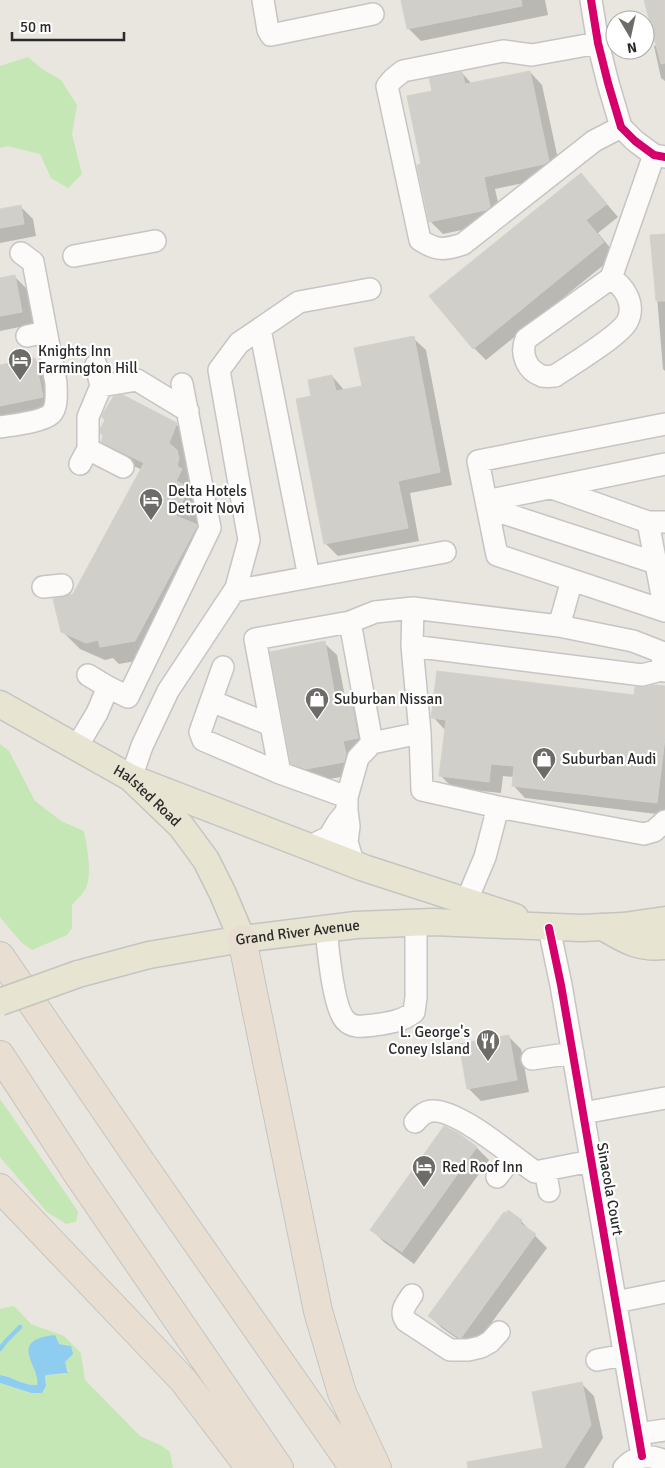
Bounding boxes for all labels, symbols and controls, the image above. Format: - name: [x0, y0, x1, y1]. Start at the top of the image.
- scale bar: [12, 10, 125, 42]
- north arrow: [605, 10, 655, 60]
- text: 50 m: [20, 18, 51, 36]
- text: N: [626, 38, 638, 57]
- place label: Knights Inn Farmington Hill: [38, 342, 138, 377]
- hotel icon: Knights Inn Farmington Hill: [7, 347, 33, 381]
- place label: Delta Hotels Detroit Novi: [168, 482, 247, 517]
- hotel icon: Delta Hotels Detroit Novi: [138, 487, 164, 521]
- shop icon: Suburban Nissan: [304, 686, 330, 720]
- place label: Suburban Nissan: [334, 690, 442, 708]
- shop icon: Suburban Audi: [531, 746, 557, 780]
- place label: Suburban Audi: [562, 750, 656, 768]
- street label: Halsted Road: [110, 761, 185, 830]
- street label: Grand River Avenue: [234, 916, 360, 949]
- place label: L. George's Coney Island: [388, 1023, 470, 1058]
- restaurant icon: L. George's Coney Island: [475, 1028, 501, 1062]
- street label: Sinacola Court: [593, 1141, 627, 1237]
- hotel icon: Red Roof Inn: [411, 1154, 437, 1188]
- place label: Red Roof Inn: [442, 1158, 523, 1176]

